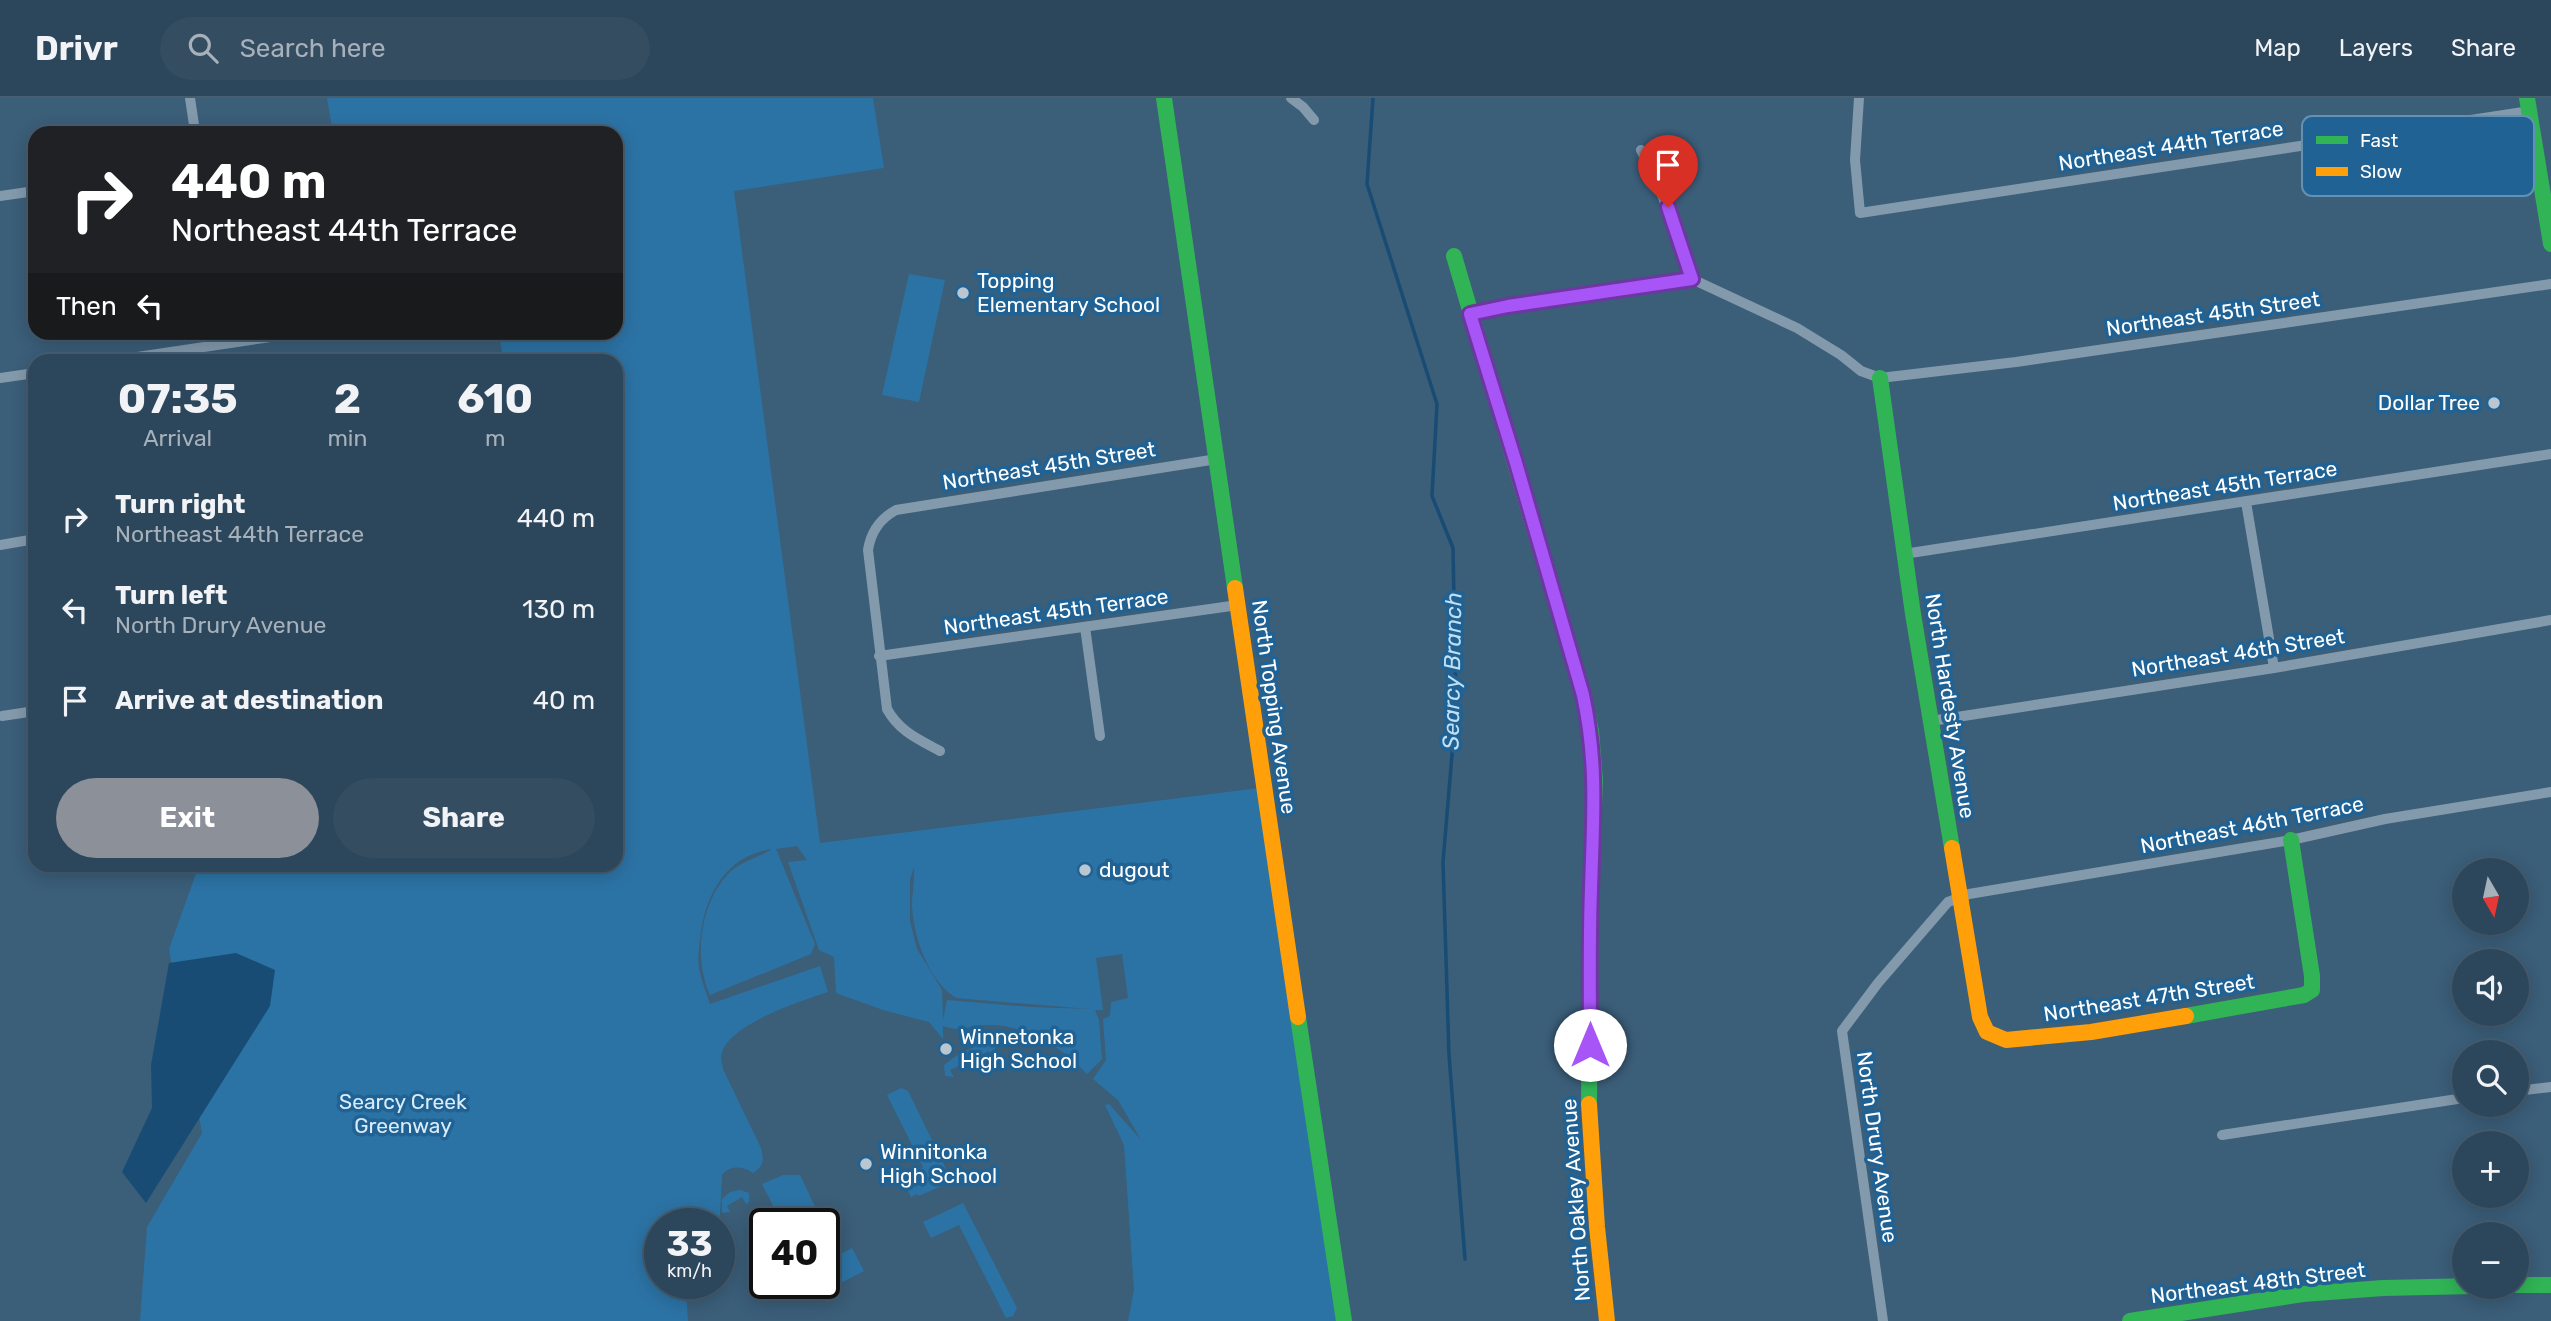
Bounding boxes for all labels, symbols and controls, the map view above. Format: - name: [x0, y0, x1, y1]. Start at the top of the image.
- search box: [160, 17, 650, 80]
- text: Drivr: [35, 29, 118, 68]
- icon: search: [184, 29, 222, 67]
- text: Search here: [240, 33, 386, 64]
- text: Map: [2254, 34, 2301, 62]
- text: Layers: [2339, 34, 2413, 62]
- text: Share: [2451, 34, 2516, 62]
- street label: Northeast 44th Terrace: [2057, 115, 2285, 176]
- legend: [2302, 116, 2534, 196]
- text: Fast: [2360, 129, 2399, 152]
- pin: [1638, 135, 1698, 207]
- icon: arrive: [1649, 146, 1687, 184]
- text: 440 m: [171, 152, 327, 210]
- icon: right: [56, 154, 147, 245]
- text: Slow: [2360, 160, 2402, 183]
- text: Northeast 44th Terrace: [171, 211, 517, 249]
- place label: Topping Elementary School: [977, 268, 1160, 317]
- marker: Topping Elementary School: [955, 285, 971, 301]
- street label: Northeast 45th Street: [2105, 286, 2321, 341]
- icon: left: [131, 287, 169, 325]
- text: Then: [56, 291, 117, 322]
- text: 07:35: [118, 374, 238, 424]
- text: 2: [334, 374, 361, 424]
- text: 610: [457, 374, 533, 424]
- place label: Dollar Tree: [2378, 390, 2480, 415]
- marker: Dollar Tree: [2486, 395, 2502, 411]
- text: Arrival: [143, 424, 212, 452]
- text: min: [327, 424, 367, 452]
- text: m: [485, 424, 505, 452]
- street label: Northeast 45th Street: [941, 436, 1157, 495]
- street label: Northeast 45th Terrace: [2111, 455, 2339, 516]
- text: Turn right: [115, 489, 245, 520]
- icon: right: [56, 500, 94, 538]
- text: 440 m: [517, 503, 595, 534]
- text: Northeast 44th Terrace: [115, 520, 364, 548]
- text: Turn left: [115, 580, 227, 611]
- street label: Northeast 45th Terrace: [942, 583, 1170, 640]
- icon: left: [56, 591, 94, 629]
- water label: Searcy Branch: [1437, 592, 1467, 750]
- street label: North Hardesty Avenue: [1920, 592, 1981, 820]
- text: 130 m: [522, 594, 595, 625]
- street label: North Topping Avenue: [1247, 598, 1302, 816]
- text: North Drury Avenue: [115, 611, 326, 639]
- street label: Northeast 46th Street: [2129, 623, 2346, 682]
- icon: arrive: [56, 682, 94, 720]
- text: Arrive at destination: [115, 685, 383, 716]
- text: 40 m: [533, 685, 595, 716]
- button: Exit: [56, 778, 319, 858]
- button: Share: [333, 778, 595, 858]
- street label: Northeast 46th Terrace: [2138, 791, 2366, 858]
- place label: dugout: [1099, 857, 1170, 882]
- north arrow: [2452, 858, 2529, 934]
- map controls: [2452, 858, 2529, 1299]
- marker: dugout: [1077, 862, 1093, 878]
- button: sound: [2452, 949, 2529, 1026]
- street label: Northeast 47th Street: [2042, 968, 2256, 1027]
- position arrow: [1553, 1008, 1627, 1082]
- place label: Winnetonka High School: [960, 1024, 1077, 1073]
- button: search: [2452, 1040, 2529, 1117]
- marker: Winnetonka High School: [938, 1041, 954, 1057]
- street label: North Drury Avenue: [1852, 1050, 1903, 1244]
- park label: Searcy Creek Greenway: [339, 1089, 467, 1138]
- street label: North Oakley Avenue: [1556, 1098, 1595, 1302]
- button: +: [2452, 1131, 2529, 1208]
- place label: Winnitonka High School: [880, 1139, 997, 1188]
- marker: Winnitonka High School: [858, 1156, 874, 1172]
- speed limit sign: 40: [749, 1208, 840, 1299]
- button: −: [2452, 1222, 2529, 1299]
- text: 33: [666, 1223, 713, 1265]
- street label: Northeast 48th Street: [2149, 1257, 2367, 1308]
- text: km/h: [667, 1260, 712, 1282]

